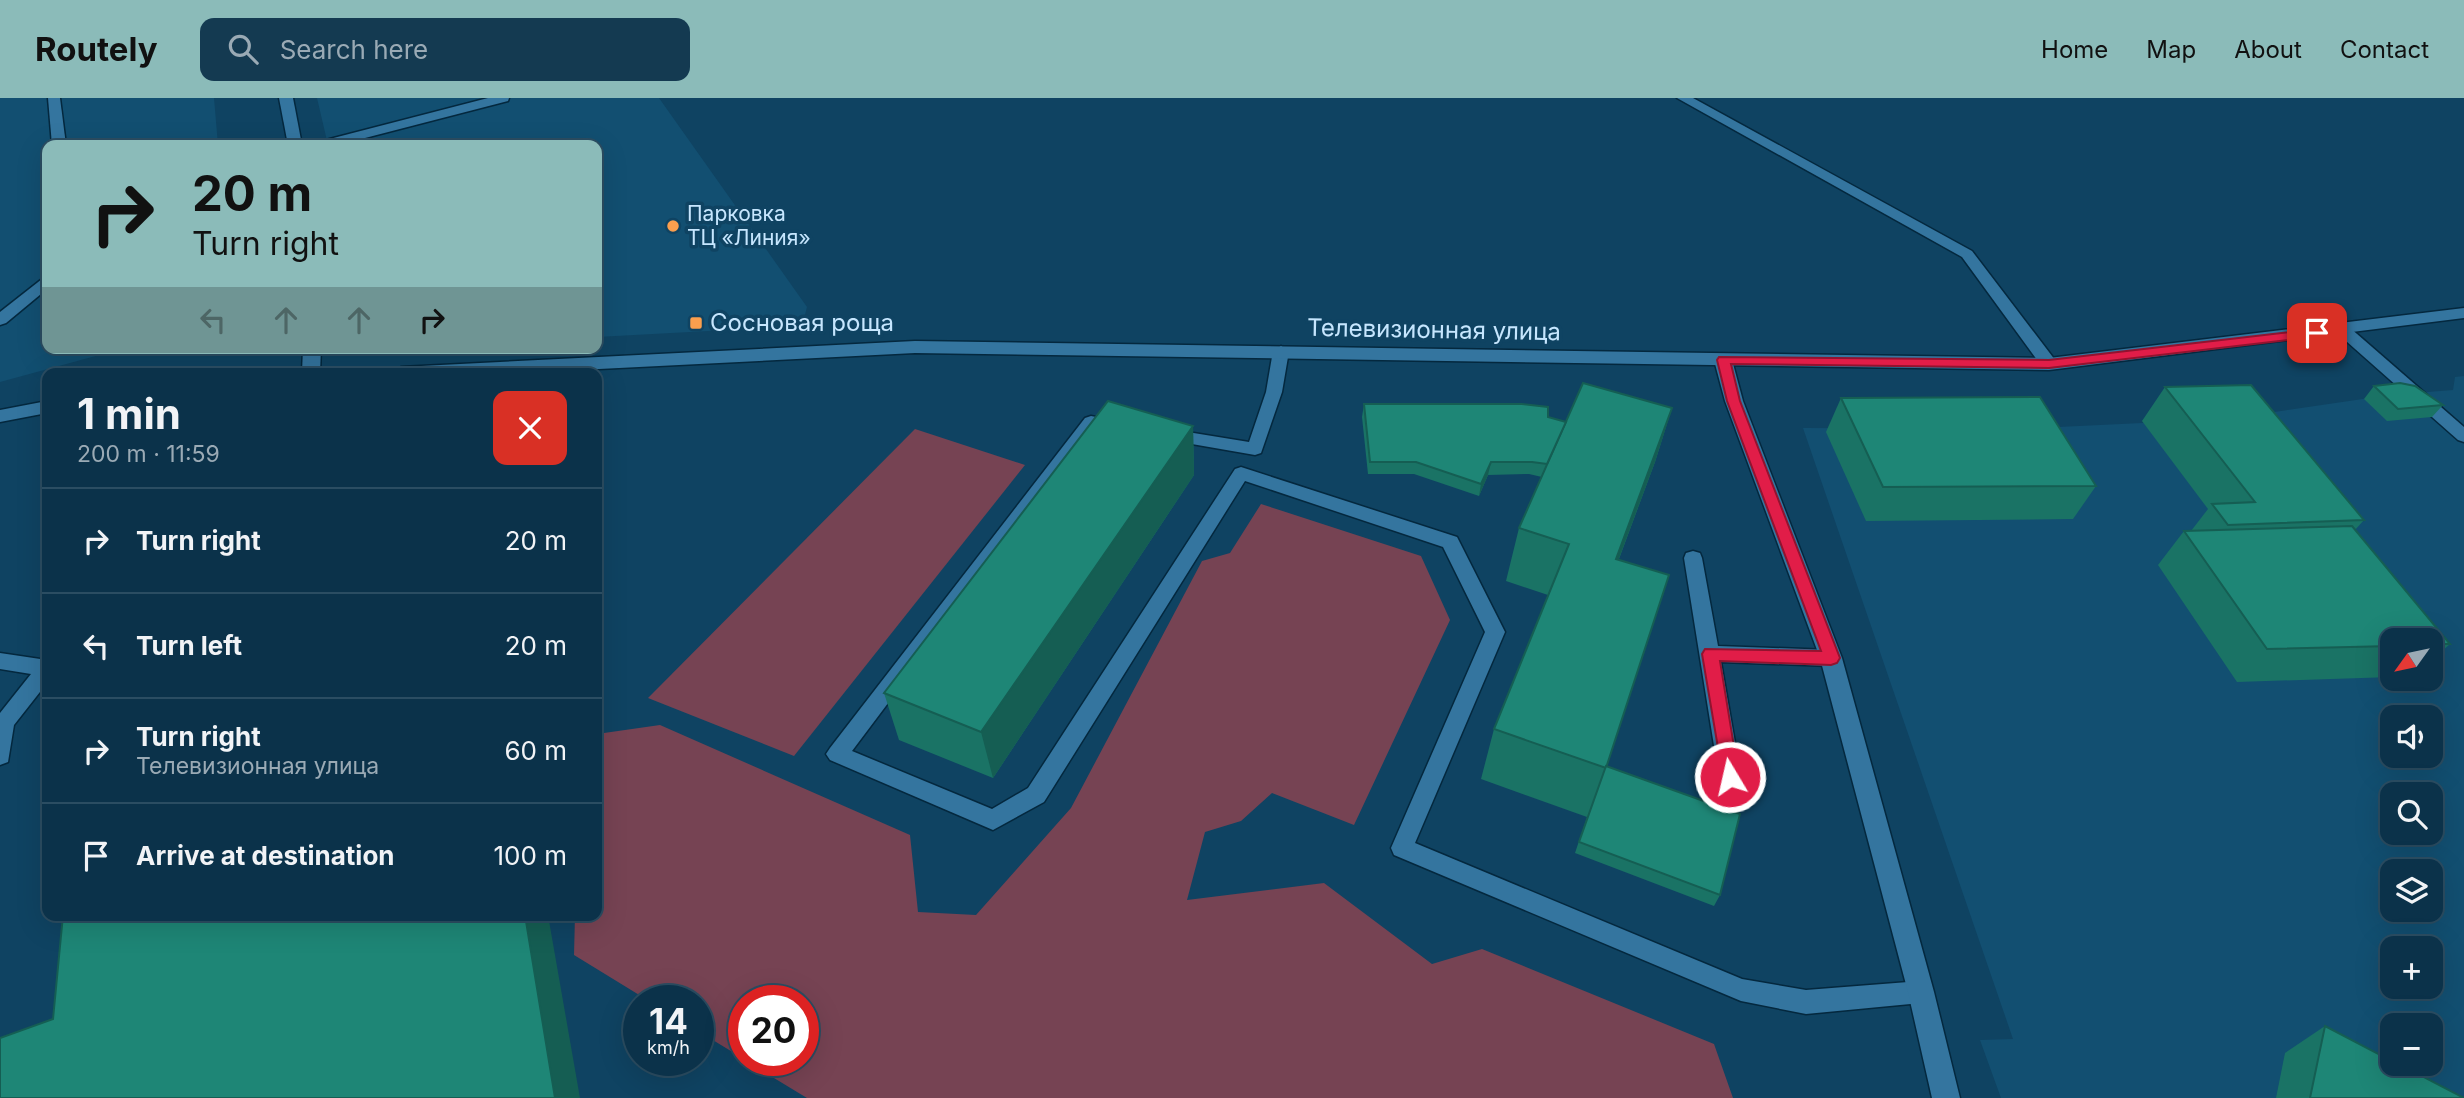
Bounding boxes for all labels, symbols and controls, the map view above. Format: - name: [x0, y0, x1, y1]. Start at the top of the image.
- search box: [200, 18, 690, 81]
- text: Routely: [35, 29, 158, 69]
- icon: search: [224, 30, 262, 68]
- text: Search here: [280, 34, 428, 65]
- text: Home: [2041, 35, 2108, 64]
- text: Map: [2146, 35, 2196, 64]
- text: About: [2234, 35, 2302, 64]
- text: Contact: [2340, 35, 2429, 64]
- text: 20 m: [192, 164, 312, 223]
- icon: right: [77, 168, 168, 259]
- place label: Парковка ТЦ «Линия»: [687, 201, 811, 250]
- marker: Парковка ТЦ «Линия»: [665, 218, 681, 234]
- text: Turn right: [192, 224, 339, 263]
- icon: left: [194, 301, 232, 339]
- icon: ahead: [267, 301, 305, 339]
- icon: ahead: [340, 301, 378, 339]
- icon: right: [413, 301, 451, 339]
- pin: [2287, 303, 2347, 363]
- place label: Сосновая роща: [710, 308, 894, 337]
- street label: Телевизионная улица: [1307, 313, 1561, 346]
- icon: arrive: [2298, 314, 2336, 352]
- marker: Сосновая роща: [688, 315, 704, 331]
- text: 1 min: [77, 388, 181, 439]
- button: close: [493, 391, 567, 465]
- text: 200 m · 11:59: [77, 440, 220, 468]
- icon: right: [77, 522, 115, 560]
- text: Turn right: [136, 525, 261, 556]
- text: 20 m: [505, 525, 567, 556]
- icon: left: [77, 627, 115, 665]
- north arrow: [2380, 628, 2443, 691]
- map controls: [2380, 628, 2443, 1076]
- text: Turn left: [136, 630, 242, 661]
- text: 20 m: [505, 630, 567, 661]
- button: sound: [2380, 705, 2443, 768]
- text: Turn right: [136, 721, 261, 752]
- icon: right: [77, 732, 115, 770]
- text: 60 m: [504, 735, 567, 766]
- position arrow: [1693, 740, 1767, 814]
- text: Телевизионная улица: [136, 752, 379, 780]
- button: search: [2380, 782, 2443, 845]
- icon: arrive: [77, 837, 115, 875]
- text: Arrive at destination: [136, 840, 395, 871]
- text: 100 m: [494, 840, 567, 871]
- button: layers: [2380, 859, 2443, 922]
- button: +: [2380, 936, 2443, 999]
- speed limit sign: 20: [728, 985, 819, 1076]
- text: 14: [649, 1000, 688, 1042]
- button: −: [2380, 1013, 2443, 1076]
- text: km/h: [647, 1037, 690, 1058]

